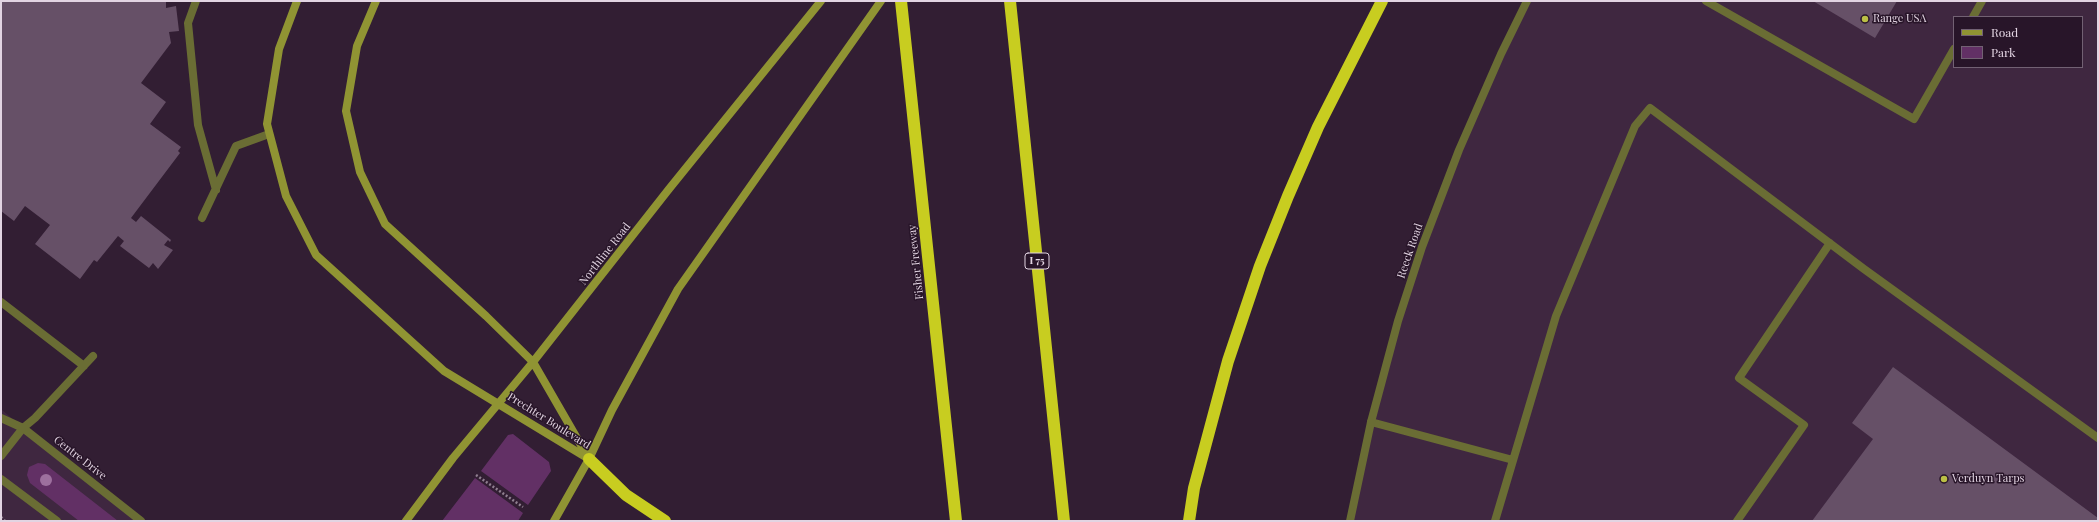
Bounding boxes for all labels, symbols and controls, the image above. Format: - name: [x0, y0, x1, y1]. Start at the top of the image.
- place label: Range USA: [1873, 12, 1926, 26]
- marker: Range USA: [1860, 14, 1870, 24]
- legend: [1953, 16, 2083, 68]
- text: Road: [1991, 24, 2018, 40]
- text: Park: [1991, 44, 2016, 60]
- street label: Northline Road: [577, 220, 633, 288]
- street label: Reeck Road: [1394, 222, 1426, 280]
- street label: Fisher Freeway: [905, 224, 927, 300]
- road number: I 75: [1025, 253, 1049, 269]
- street label: Prechter Boulevard: [505, 390, 593, 452]
- street label: Centre Drive: [51, 433, 109, 483]
- place label: Verduyn Tarps: [1952, 472, 2025, 486]
- marker: Verduyn Tarps: [1939, 474, 1949, 484]

